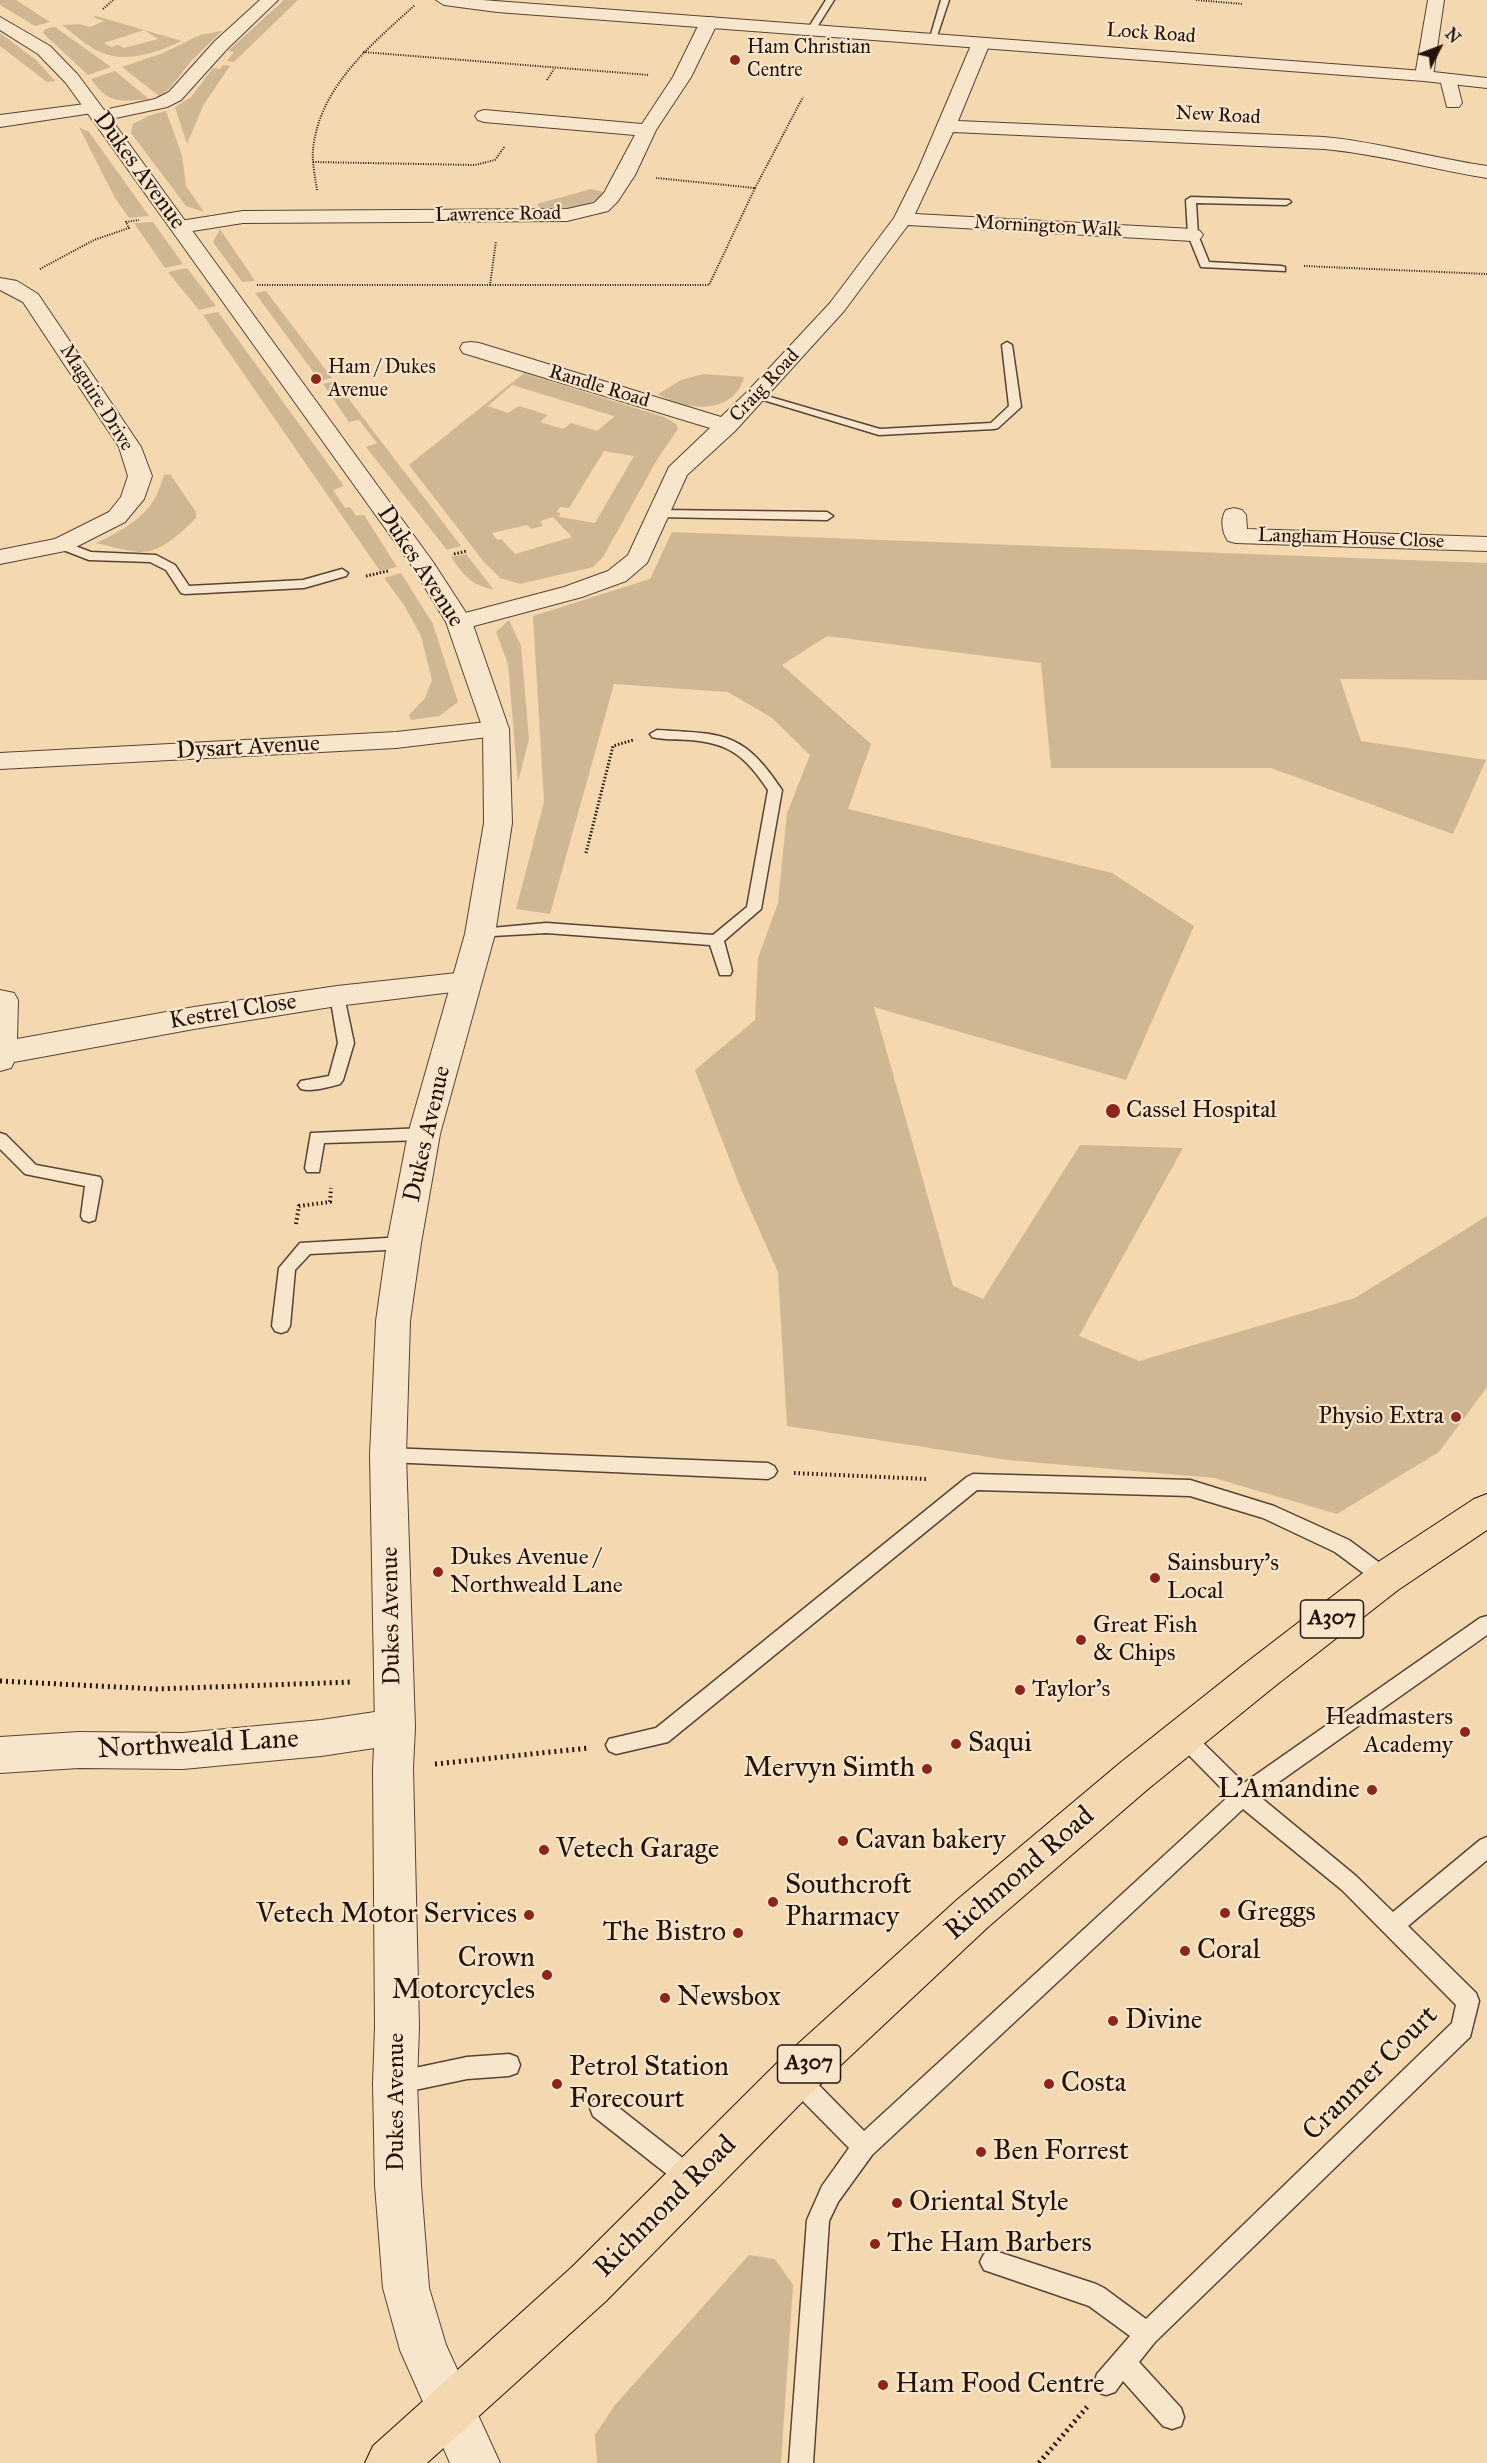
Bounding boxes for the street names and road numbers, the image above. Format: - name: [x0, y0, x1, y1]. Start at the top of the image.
- street label: Lock Road: [1105, 19, 1197, 49]
- street label: New Road: [1175, 102, 1261, 130]
- street label: Dukes Avenue: [87, 106, 191, 236]
- street label: Lawrence Road: [435, 202, 561, 228]
- street label: Mornington Walk: [973, 211, 1123, 243]
- street label: Maguire Drive: [54, 340, 138, 456]
- street label: Craig Road: [725, 344, 805, 428]
- street label: Randle Road: [546, 360, 652, 414]
- street label: Dukes Avenue: [370, 501, 470, 633]
- street label: Langham House Close: [1257, 524, 1445, 554]
- street label: Dysart Avenue: [175, 730, 321, 766]
- street label: Kestrel Close: [167, 988, 299, 1036]
- street label: Dukes Avenue: [398, 1063, 458, 1205]
- street label: Dukes Avenue: [376, 1546, 408, 1686]
- road number: A307: [1300, 1600, 1364, 1638]
- street label: Northweald Lane: [96, 1723, 300, 1767]
- street label: Richmond Road: [938, 1800, 1102, 1948]
- street label: Cranmer Court: [1297, 2000, 1445, 2148]
- street label: Dukes Avenue: [383, 2033, 411, 2171]
- road number: A307: [778, 2045, 840, 2083]
- street label: Richmond Road: [588, 2129, 744, 2285]

